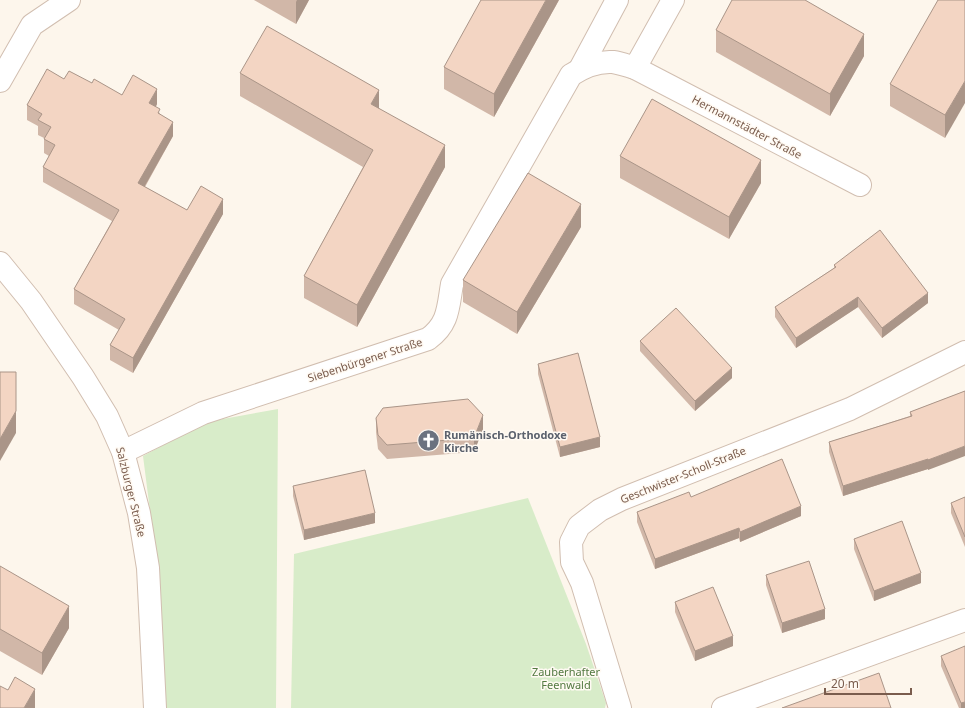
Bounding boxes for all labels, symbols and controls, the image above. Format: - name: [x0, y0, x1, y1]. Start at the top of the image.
- street label: Hermannstädter Straße: [690, 91, 805, 162]
- street label: Siebenbürgener Straße: [306, 334, 424, 385]
- place label: Rumänisch-Orthodoxe Kirche: [444, 427, 567, 455]
- church icon: Rumänisch-Orthodoxe Kirche: [415, 428, 441, 454]
- street label: Geschwister-Scholl-Straße: [618, 442, 748, 507]
- street label: Salzburger Straße: [113, 445, 150, 538]
- park label: Zauberhafter Feenwald: [532, 664, 601, 692]
- scale bar: [825, 670, 911, 696]
- text: 20 m: [831, 675, 859, 692]

